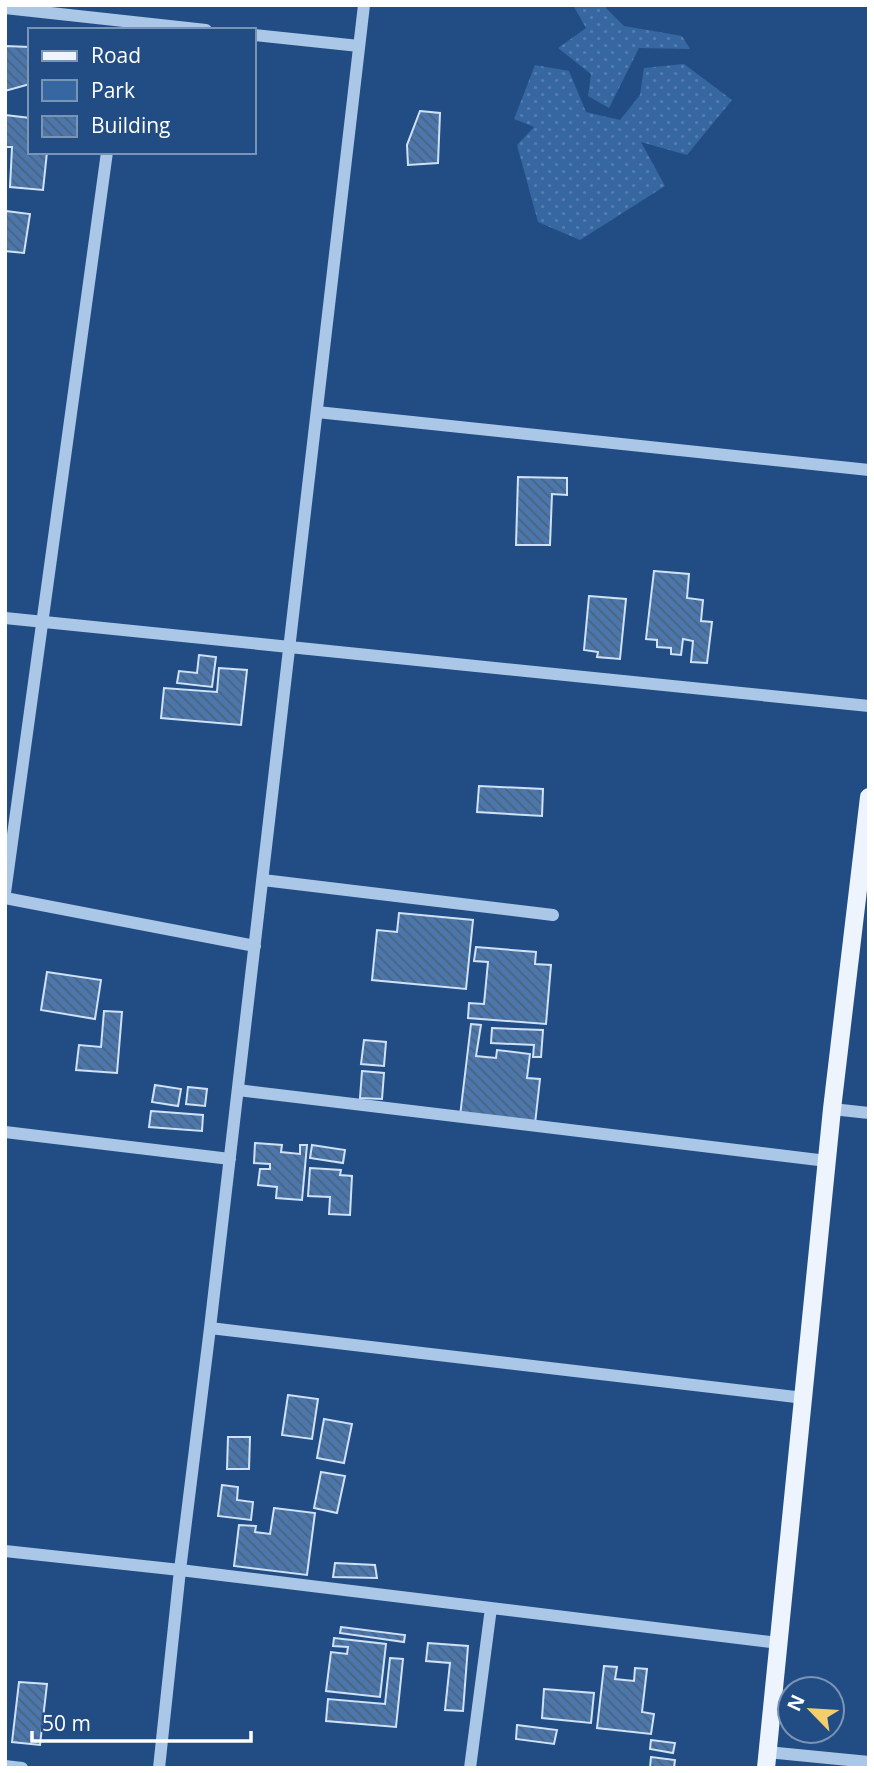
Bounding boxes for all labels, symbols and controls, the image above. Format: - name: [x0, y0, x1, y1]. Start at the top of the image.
- legend: [28, 28, 256, 154]
- text: Road: [91, 41, 141, 69]
- text: Park: [91, 76, 135, 104]
- text: Building: [91, 111, 170, 139]
- north arrow: [776, 1675, 846, 1745]
- text: N: [781, 1690, 811, 1715]
- scale bar: [32, 1700, 250, 1744]
- text: 50 m: [42, 1709, 91, 1737]

